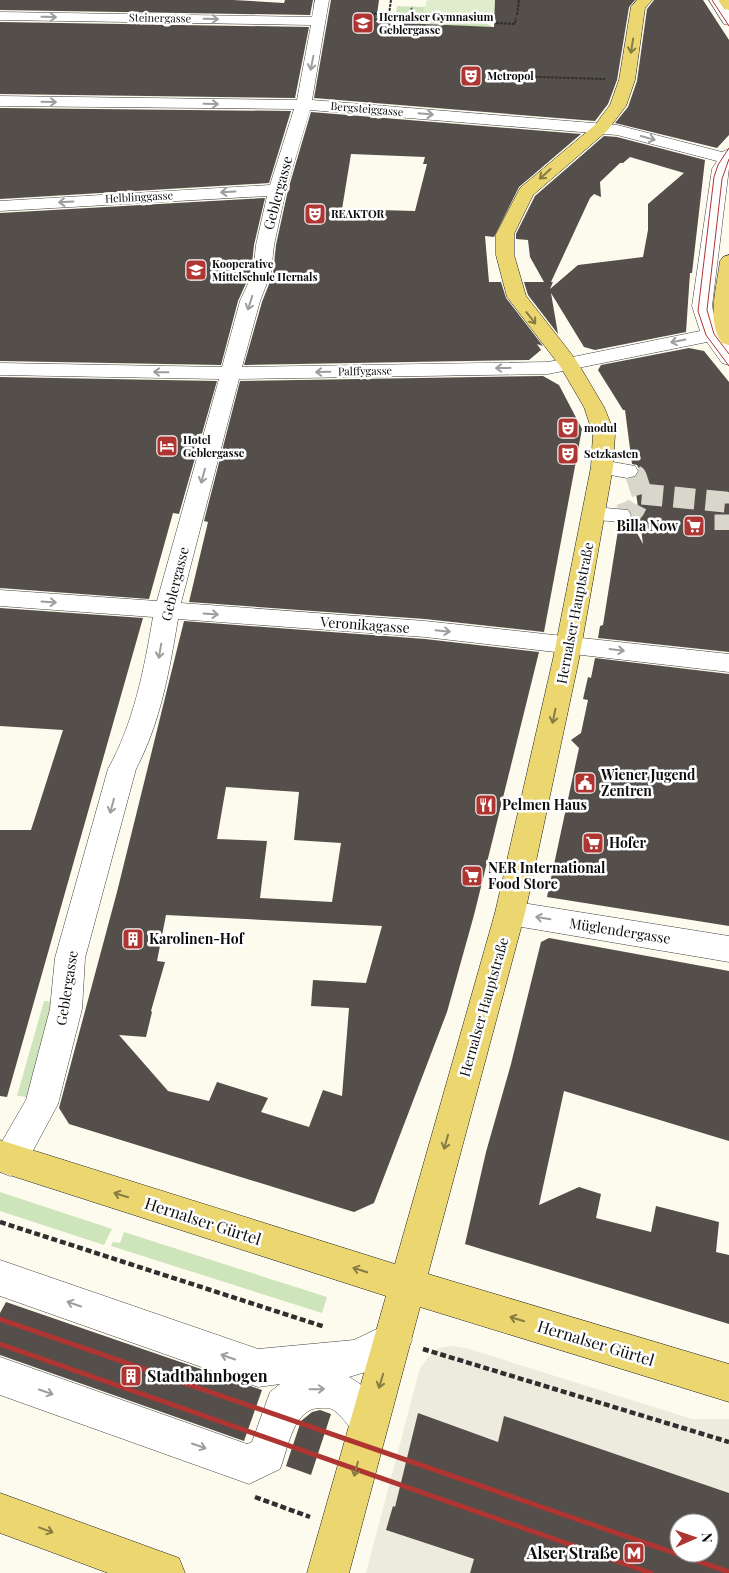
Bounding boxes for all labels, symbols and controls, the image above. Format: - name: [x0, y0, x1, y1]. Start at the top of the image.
- street label: Steinergasse: [129, 9, 192, 26]
- place label: Hernalser Gymnasium Geblergasse: [379, 9, 493, 37]
- school or university icon: Hernalser Gymnasium Geblergasse: [351, 11, 375, 35]
- one-way arrow: [40, 12, 56, 21]
- one-way arrow: [202, 14, 219, 24]
- one-way arrow: [627, 38, 637, 54]
- one-way arrow: [306, 54, 316, 70]
- theatre icon: Metropol: [459, 64, 483, 88]
- place label: Metropol: [487, 68, 534, 83]
- one-way arrow: [40, 97, 56, 107]
- street label: Bergsteiggasse: [330, 98, 405, 119]
- one-way arrow: [202, 99, 219, 109]
- one-way arrow: [418, 109, 434, 119]
- one-way arrow: [640, 134, 656, 144]
- street label: Geblergasse: [259, 154, 296, 232]
- one-way arrow: [539, 169, 552, 180]
- street label: Helblinggasse: [105, 187, 174, 206]
- one-way arrow: [221, 187, 237, 196]
- one-way arrow: [58, 197, 74, 206]
- theatre icon: REAKTOR: [303, 202, 327, 226]
- place label: REAKTOR: [331, 206, 385, 221]
- place label: Kooperative Mittelschule Hernals: [212, 256, 318, 284]
- school or university icon: Kooperative Mittelschule Hernals: [184, 258, 208, 282]
- one-way arrow: [244, 294, 254, 310]
- one-way arrow: [526, 311, 537, 324]
- one-way arrow: [671, 336, 687, 346]
- street label: Palffygasse: [338, 363, 393, 378]
- one-way arrow: [495, 364, 511, 373]
- one-way arrow: [153, 367, 169, 376]
- one-way arrow: [315, 367, 331, 376]
- theatre icon: modul: [556, 416, 580, 440]
- place label: modul: [584, 420, 617, 435]
- place label: Hotel Geblergasse: [183, 432, 245, 460]
- hotel icon: Hotel Geblergasse: [155, 434, 179, 458]
- theatre icon: Setzkasten: [556, 442, 580, 466]
- place label: Setzkasten: [584, 446, 639, 461]
- one-way arrow: [197, 468, 207, 484]
- supermarket icon: Billa Now: [682, 514, 706, 538]
- place label: Billa Now: [616, 516, 679, 535]
- street label: Hernalser Hauptstraße: [551, 540, 598, 685]
- street label: Geblergasse: [156, 545, 193, 623]
- one-way arrow: [40, 597, 56, 607]
- one-way arrow: [202, 609, 218, 618]
- street label: Veronikagasse: [319, 612, 410, 637]
- one-way arrow: [434, 626, 450, 636]
- one-way arrow: [155, 643, 165, 659]
- one-way arrow: [608, 645, 624, 655]
- one-way arrow: [549, 707, 558, 723]
- place label: Wiener Jugend Zentren: [600, 765, 696, 800]
- public building icon: Wiener Jugend Zentren: [573, 771, 597, 795]
- restaurant icon: Pelmen Haus: [474, 793, 498, 817]
- place label: Pelmen Haus: [502, 795, 587, 814]
- one-way arrow: [107, 797, 116, 813]
- supermarket icon: Hofer: [581, 831, 605, 855]
- place label: Hofer: [609, 833, 646, 852]
- place label: NER International Food Store: [488, 858, 606, 893]
- supermarket icon: NER International Food Store: [460, 864, 484, 888]
- one-way arrow: [535, 913, 551, 923]
- street label: Müglendergasse: [568, 913, 672, 948]
- building icon: Karolinen-Hof: [121, 927, 145, 951]
- place label: Karolinen-Hof: [149, 929, 245, 948]
- street label: Hernalser Hauptstraße: [455, 935, 513, 1079]
- street label: Geblergasse: [51, 949, 82, 1027]
- one-way arrow: [441, 1133, 451, 1149]
- one-way arrow: [114, 1190, 130, 1199]
- street label: Hernalser Gürtel: [142, 1192, 264, 1249]
- one-way arrow: [352, 1265, 368, 1275]
- one-way arrow: [67, 1299, 82, 1308]
- one-way arrow: [510, 1313, 526, 1323]
- street label: Hernalser Gürtel: [535, 1315, 658, 1370]
- one-way arrow: [220, 1352, 236, 1362]
- building icon: Stadtbahnbogen: [119, 1364, 143, 1388]
- place label: Stadtbahnbogen: [147, 1365, 268, 1386]
- one-way arrow: [376, 1373, 386, 1389]
- one-way arrow: [308, 1384, 325, 1394]
- one-way arrow: [38, 1388, 53, 1397]
- one-way arrow: [191, 1442, 207, 1451]
- one-way arrow: [351, 1461, 361, 1477]
- north arrow: [669, 1513, 719, 1563]
- one-way arrow: [38, 1526, 53, 1535]
- text: N: [698, 1532, 717, 1543]
- metro station icon: Alser Straße: [622, 1541, 646, 1565]
- place label: Alser Straße: [526, 1542, 618, 1563]

